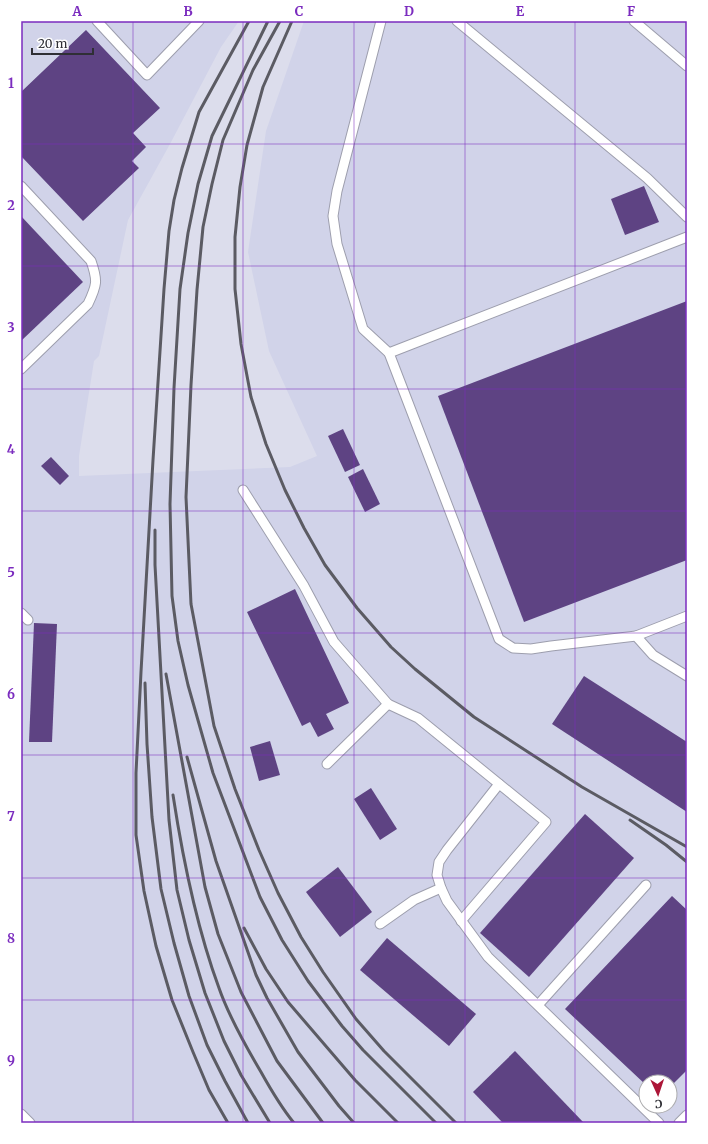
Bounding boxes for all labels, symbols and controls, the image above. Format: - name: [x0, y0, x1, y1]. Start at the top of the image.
- text: A: [71, 3, 82, 20]
- text: B: [183, 3, 193, 20]
- text: C: [295, 3, 304, 20]
- text: D: [404, 3, 414, 20]
- text: E: [516, 3, 525, 20]
- text: F: [627, 3, 635, 20]
- scale bar: [32, 30, 93, 56]
- text: 20 m: [38, 36, 67, 51]
- text: 1: [8, 75, 14, 92]
- text: 2: [7, 197, 15, 214]
- text: 3: [7, 319, 15, 336]
- text: 4: [7, 441, 16, 458]
- text: 5: [7, 564, 15, 581]
- text: 6: [7, 686, 15, 703]
- text: 7: [7, 808, 15, 825]
- text: 8: [7, 930, 15, 947]
- text: 9: [7, 1052, 15, 1069]
- north arrow: [638, 1074, 678, 1114]
- text: С: [655, 1097, 663, 1111]

